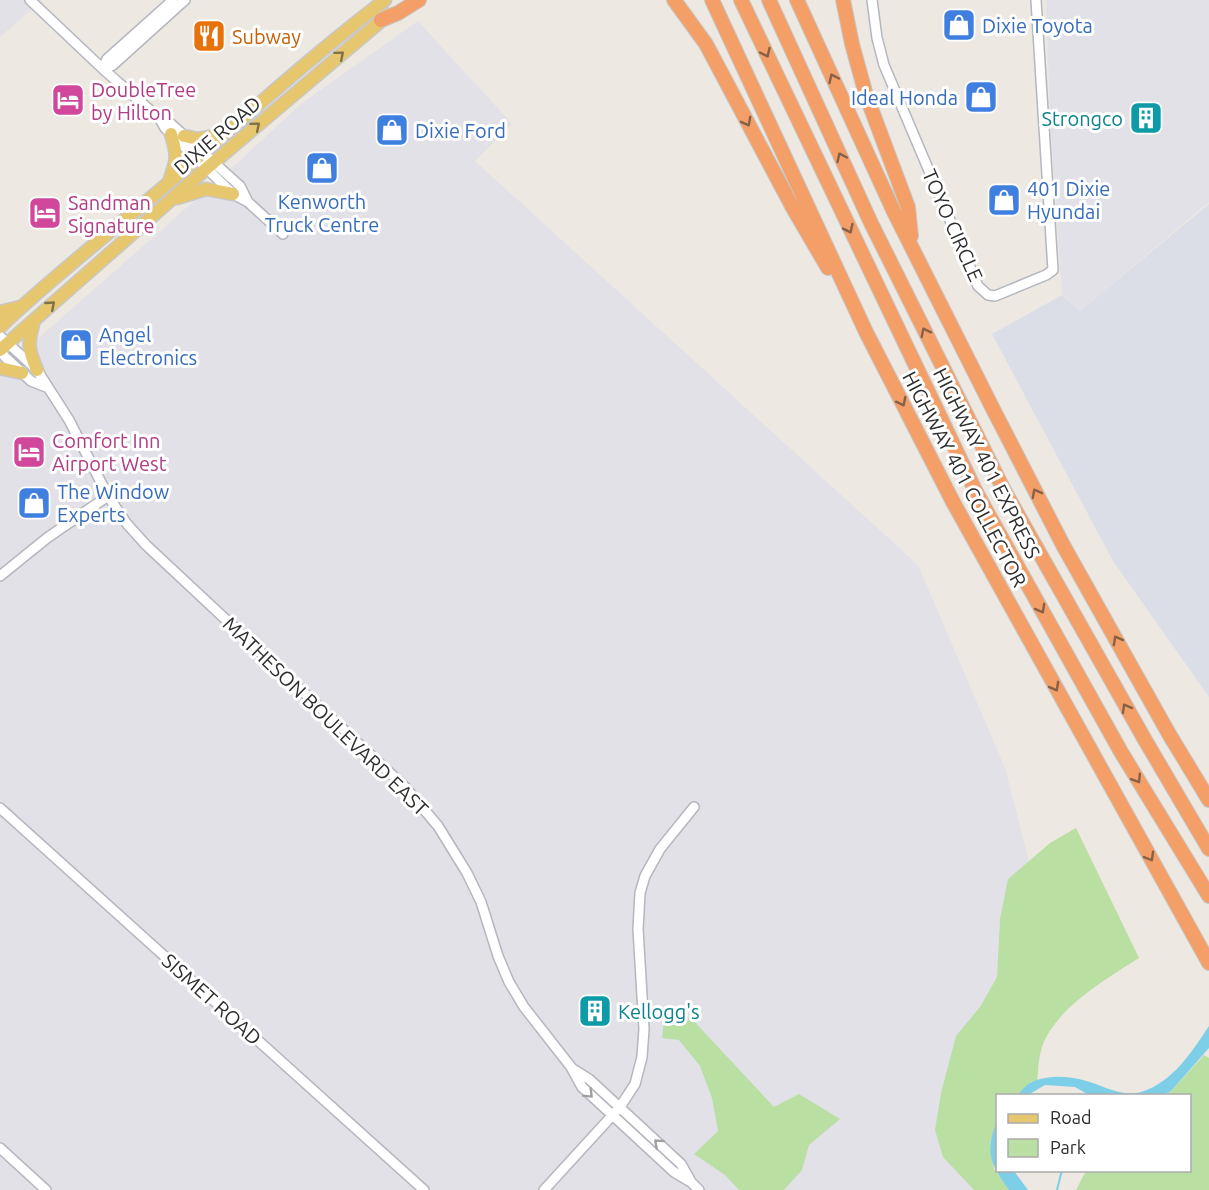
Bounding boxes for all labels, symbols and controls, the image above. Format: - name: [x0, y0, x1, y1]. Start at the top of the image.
- shop icon: Dixie Toyota: [941, 7, 977, 43]
- place label: Dixie Toyota: [982, 14, 1093, 37]
- restaurant icon: Subway: [191, 18, 227, 54]
- place label: Subway: [232, 25, 301, 48]
- one-way arrow: [758, 46, 770, 57]
- one-way arrow: [333, 51, 344, 62]
- one-way arrow: [828, 73, 840, 84]
- place label: DoubleTree by Hilton: [91, 78, 196, 124]
- shop icon: Ideal Honda: [963, 79, 999, 115]
- hotel icon: DoubleTree by Hilton: [50, 82, 86, 118]
- place label: Ideal Honda: [851, 86, 958, 109]
- street label: DIXIE ROAD: [169, 91, 265, 179]
- building icon: Strongco: [1128, 100, 1164, 136]
- place label: Strongco: [1042, 107, 1123, 130]
- shop icon: Dixie Ford: [374, 112, 410, 148]
- one-way arrow: [740, 116, 751, 126]
- place label: Dixie Ford: [415, 119, 506, 142]
- one-way arrow: [249, 122, 260, 133]
- shop icon: Kenworth Truck Centre: [304, 150, 340, 186]
- one-way arrow: [836, 152, 848, 163]
- street label: TOYO CIRCLE: [918, 165, 988, 285]
- place label: 401 Dixie Hyundai: [1027, 177, 1110, 223]
- shop icon: 401 Dixie Hyundai: [986, 182, 1022, 218]
- place label: Kenworth Truck Centre: [265, 190, 379, 236]
- place label: Sandman Signature: [68, 191, 154, 237]
- hotel icon: Sandman Signature: [27, 195, 63, 231]
- one-way arrow: [842, 223, 854, 234]
- one-way arrow: [44, 301, 55, 312]
- place label: Angel Electronics: [99, 323, 197, 369]
- shop icon: Angel Electronics: [58, 327, 94, 363]
- one-way arrow: [921, 328, 933, 339]
- street label: HIGHWAY 401 EXPRESS: [929, 364, 1045, 562]
- street label: HIGHWAY 401 COLLECTOR: [898, 367, 1032, 591]
- one-way arrow: [895, 396, 906, 407]
- place label: Comfort Inn Airport West: [52, 429, 167, 475]
- hotel icon: Comfort Inn Airport West: [11, 434, 47, 470]
- place label: The Window Experts: [57, 480, 170, 526]
- shop icon: The Window Experts: [16, 485, 52, 521]
- one-way arrow: [1032, 488, 1043, 499]
- one-way arrow: [1034, 603, 1045, 613]
- street label: MATHESON BOULEVARD EAST: [219, 612, 433, 820]
- one-way arrow: [1113, 636, 1124, 646]
- one-way arrow: [1048, 681, 1059, 691]
- one-way arrow: [1122, 704, 1134, 714]
- one-way arrow: [1130, 773, 1142, 783]
- one-way arrow: [1143, 851, 1154, 861]
- street label: SISMET ROAD: [158, 949, 266, 1049]
- building icon: Kellogg's: [577, 993, 613, 1029]
- place label: Kellogg's: [618, 1000, 700, 1023]
- one-way arrow: [582, 1086, 593, 1097]
- legend: [996, 1094, 1191, 1172]
- text: Road: [1050, 1107, 1092, 1127]
- text: Park: [1050, 1137, 1086, 1157]
- one-way arrow: [654, 1139, 665, 1150]

